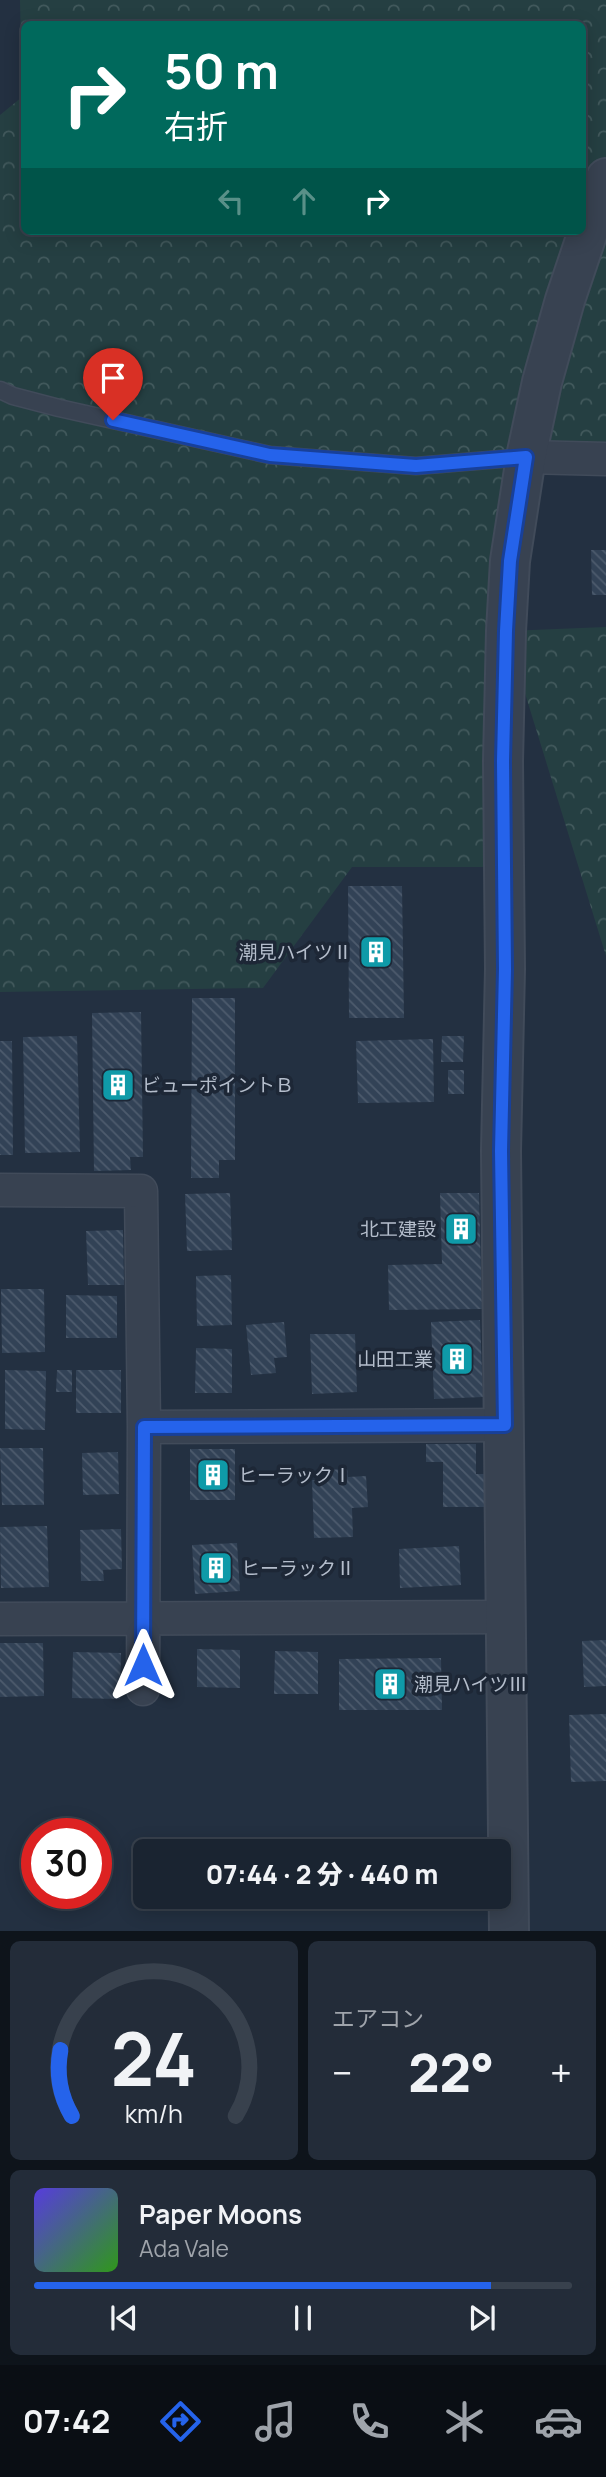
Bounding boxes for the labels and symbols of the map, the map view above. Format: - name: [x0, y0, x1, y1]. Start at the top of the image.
- pin: [83, 348, 143, 420]
- building icon: 潮見ハイツⅡ: [357, 933, 395, 971]
- place label: 潮見ハイツⅡ: [238, 939, 352, 965]
- building icon: ビューポイントＢ: [99, 1066, 137, 1104]
- place label: ビューポイントＢ: [142, 1072, 294, 1098]
- building icon: 北工建設: [442, 1210, 480, 1248]
- place label: 北工建設: [360, 1216, 436, 1242]
- building icon: 山田工業: [438, 1340, 476, 1378]
- place label: 山田工業: [357, 1346, 433, 1372]
- building icon: ヒーラックⅠ: [194, 1456, 232, 1494]
- place label: ヒーラックⅠ: [238, 1462, 352, 1488]
- building icon: ヒーラックⅡ: [197, 1549, 235, 1587]
- place label: ヒーラックⅡ: [241, 1555, 355, 1581]
- position arrow: [106, 1628, 180, 1702]
- building icon: 潮見ハイツⅢ: [371, 1665, 409, 1703]
- place label: 潮見ハイツⅢ: [414, 1671, 528, 1697]
- speed limit sign: 30: [21, 1818, 112, 1909]

